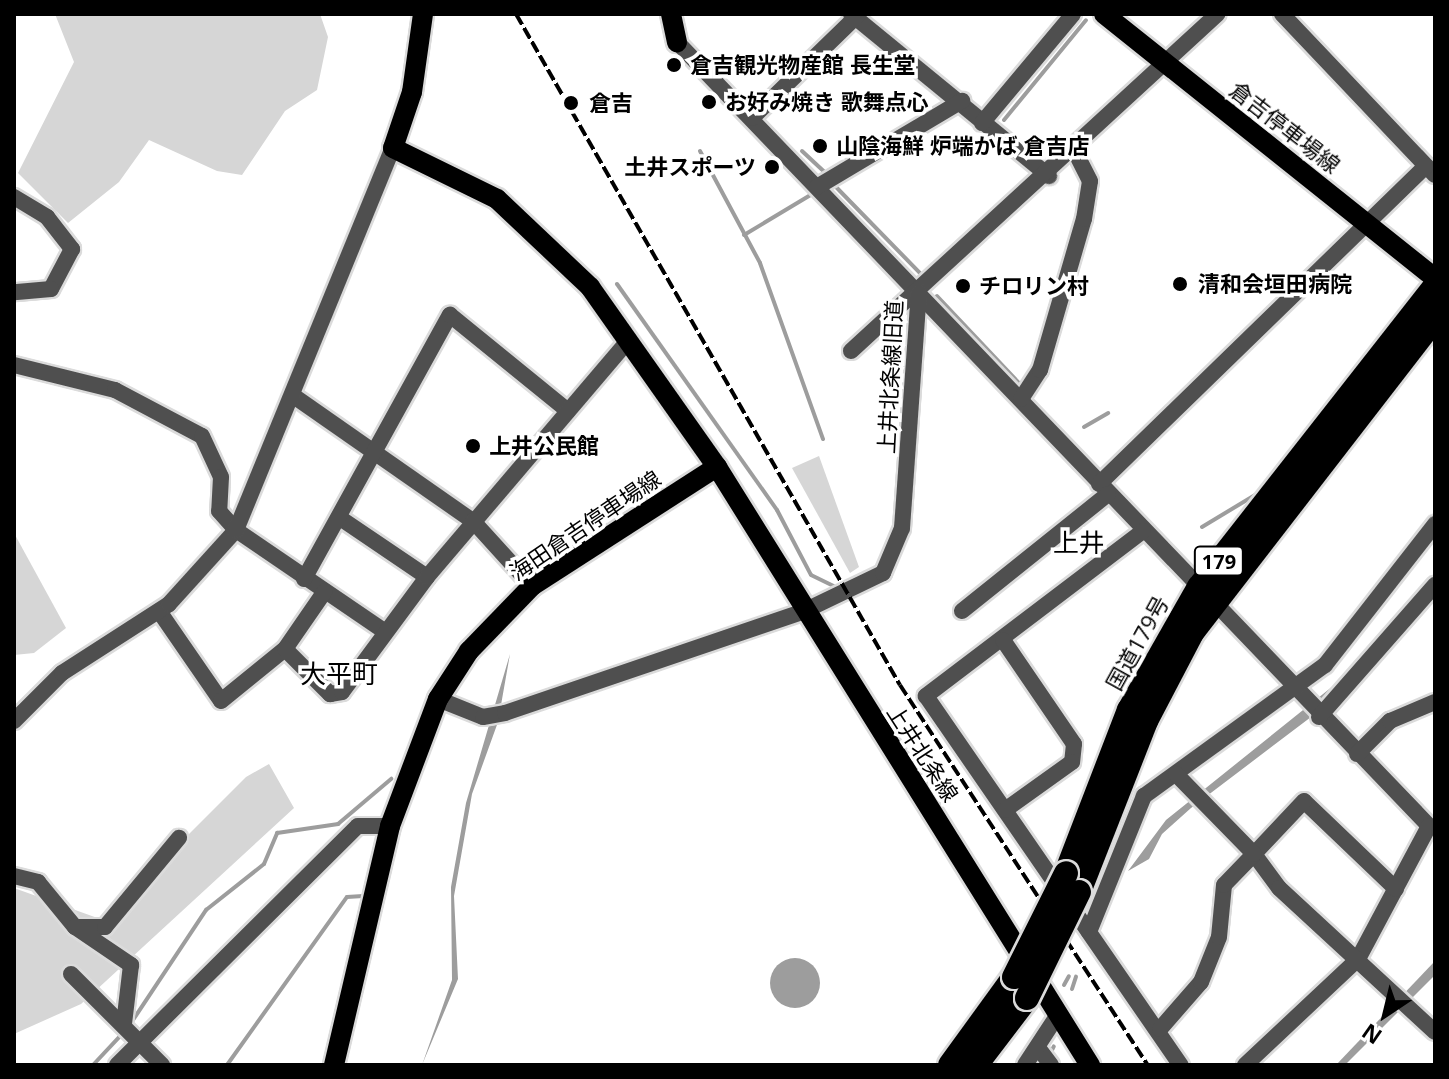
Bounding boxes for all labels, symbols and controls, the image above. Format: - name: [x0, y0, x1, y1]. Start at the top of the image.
- place label: 倉吉観光物産館 長生堂: [690, 52, 916, 78]
- marker: 倉吉観光物産館 長生堂: [665, 56, 683, 74]
- street label: 倉吉停車場線: [1225, 76, 1345, 178]
- place label: お好み焼き 歌舞点心: [725, 89, 929, 115]
- place label: 倉吉: [589, 90, 633, 116]
- marker: 倉吉: [560, 92, 582, 114]
- marker: お好み焼き 歌舞点心: [700, 93, 718, 111]
- place label: 山陰海鮮 炉端かば 倉吉店: [836, 133, 1089, 159]
- marker: 山陰海鮮 炉端かば 倉吉店: [811, 137, 829, 155]
- place label: 土井スポーツ: [624, 154, 756, 180]
- marker: 土井スポーツ: [763, 158, 781, 176]
- place label: 清和会垣田病院: [1198, 271, 1352, 297]
- place label: チロリン村: [979, 273, 1089, 299]
- marker: 清和会垣田病院: [1169, 273, 1191, 295]
- marker: チロリン村: [954, 277, 972, 295]
- street label: 上井北条線旧道: [873, 299, 907, 455]
- place label: 上井公民館: [489, 433, 599, 459]
- marker: 上井公民館: [464, 437, 482, 455]
- street label: 海田倉吉停車場線: [505, 465, 665, 585]
- district label: 上井: [1053, 527, 1105, 559]
- road number: 179: [1193, 545, 1245, 577]
- street label: 国道179号: [1100, 591, 1174, 695]
- district label: 大平町: [300, 658, 378, 690]
- street label: 上井北条線: [882, 700, 964, 806]
- north arrow: [1345, 975, 1425, 1055]
- text: N: [1355, 1017, 1387, 1052]

